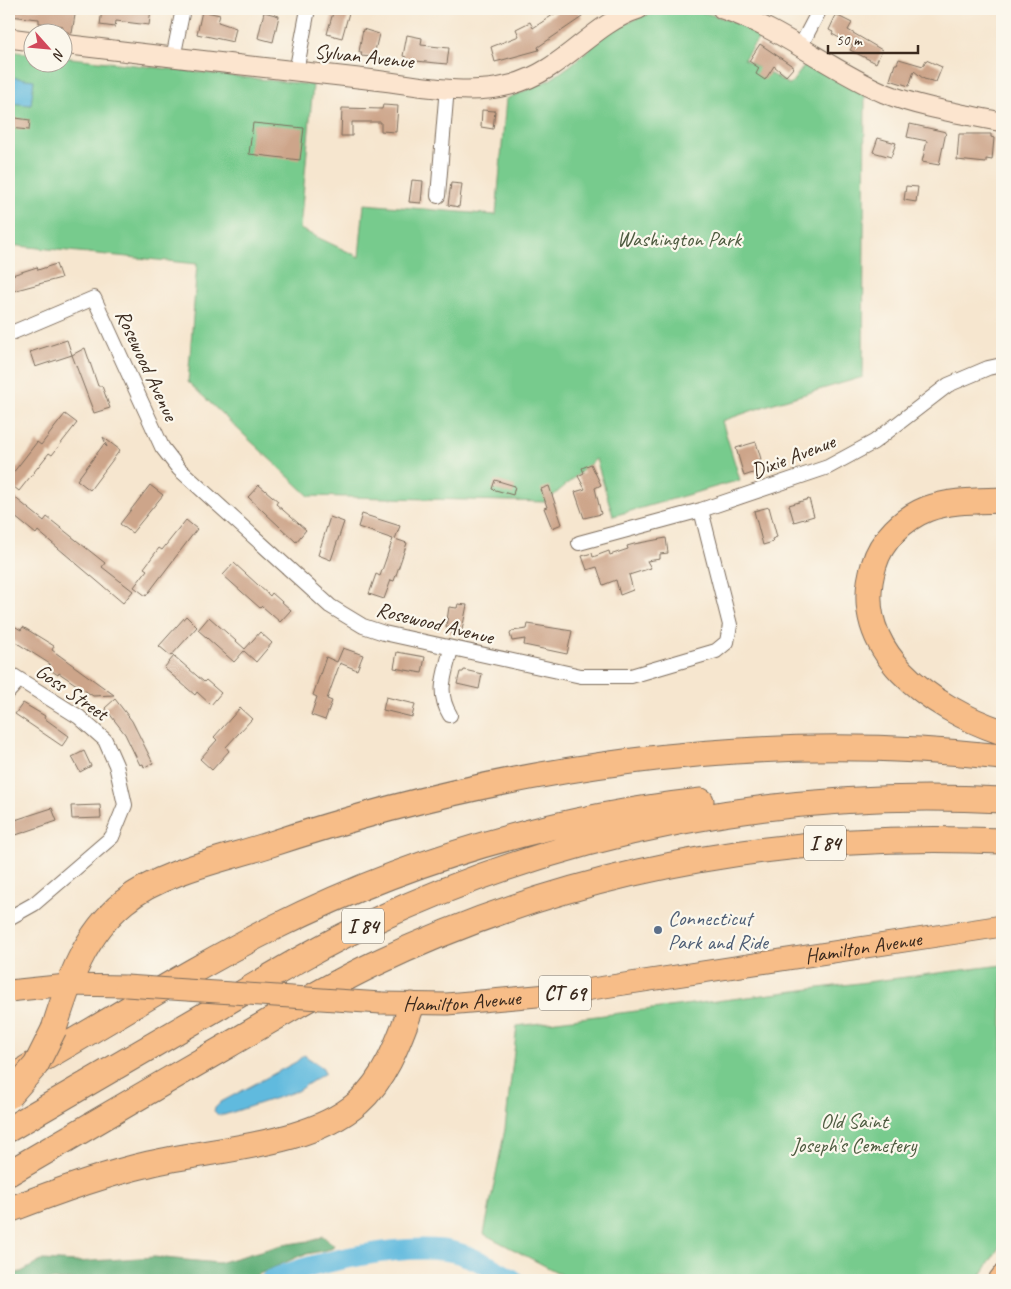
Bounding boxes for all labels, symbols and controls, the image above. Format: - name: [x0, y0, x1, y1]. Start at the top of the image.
- north arrow: [22, 22, 72, 72]
- scale bar: [828, 22, 918, 54]
- text: 50 m: [836, 31, 863, 50]
- street label: Sylvan Avenue: [313, 38, 417, 74]
- text: N: [49, 46, 69, 63]
- park label: Washington Park: [617, 226, 742, 252]
- street label: Rosewood Avenue: [110, 305, 185, 427]
- street label: Dixie Avenue: [747, 428, 840, 484]
- street label: Rosewood Avenue: [374, 596, 498, 651]
- street label: Goss Street: [31, 658, 115, 727]
- road number: I 84: [804, 826, 846, 860]
- place label: Connecticut Park and Ride: [668, 905, 770, 955]
- road number: I 84: [342, 908, 384, 944]
- marker: Connecticut Park and Ride: [652, 924, 664, 936]
- street label: Hamilton Avenue: [803, 925, 924, 969]
- road number: CT 69: [539, 976, 591, 1010]
- street label: Hamilton Avenue: [403, 984, 523, 1017]
- park label: Old Saint Joseph's Cemetery: [791, 1108, 918, 1158]

